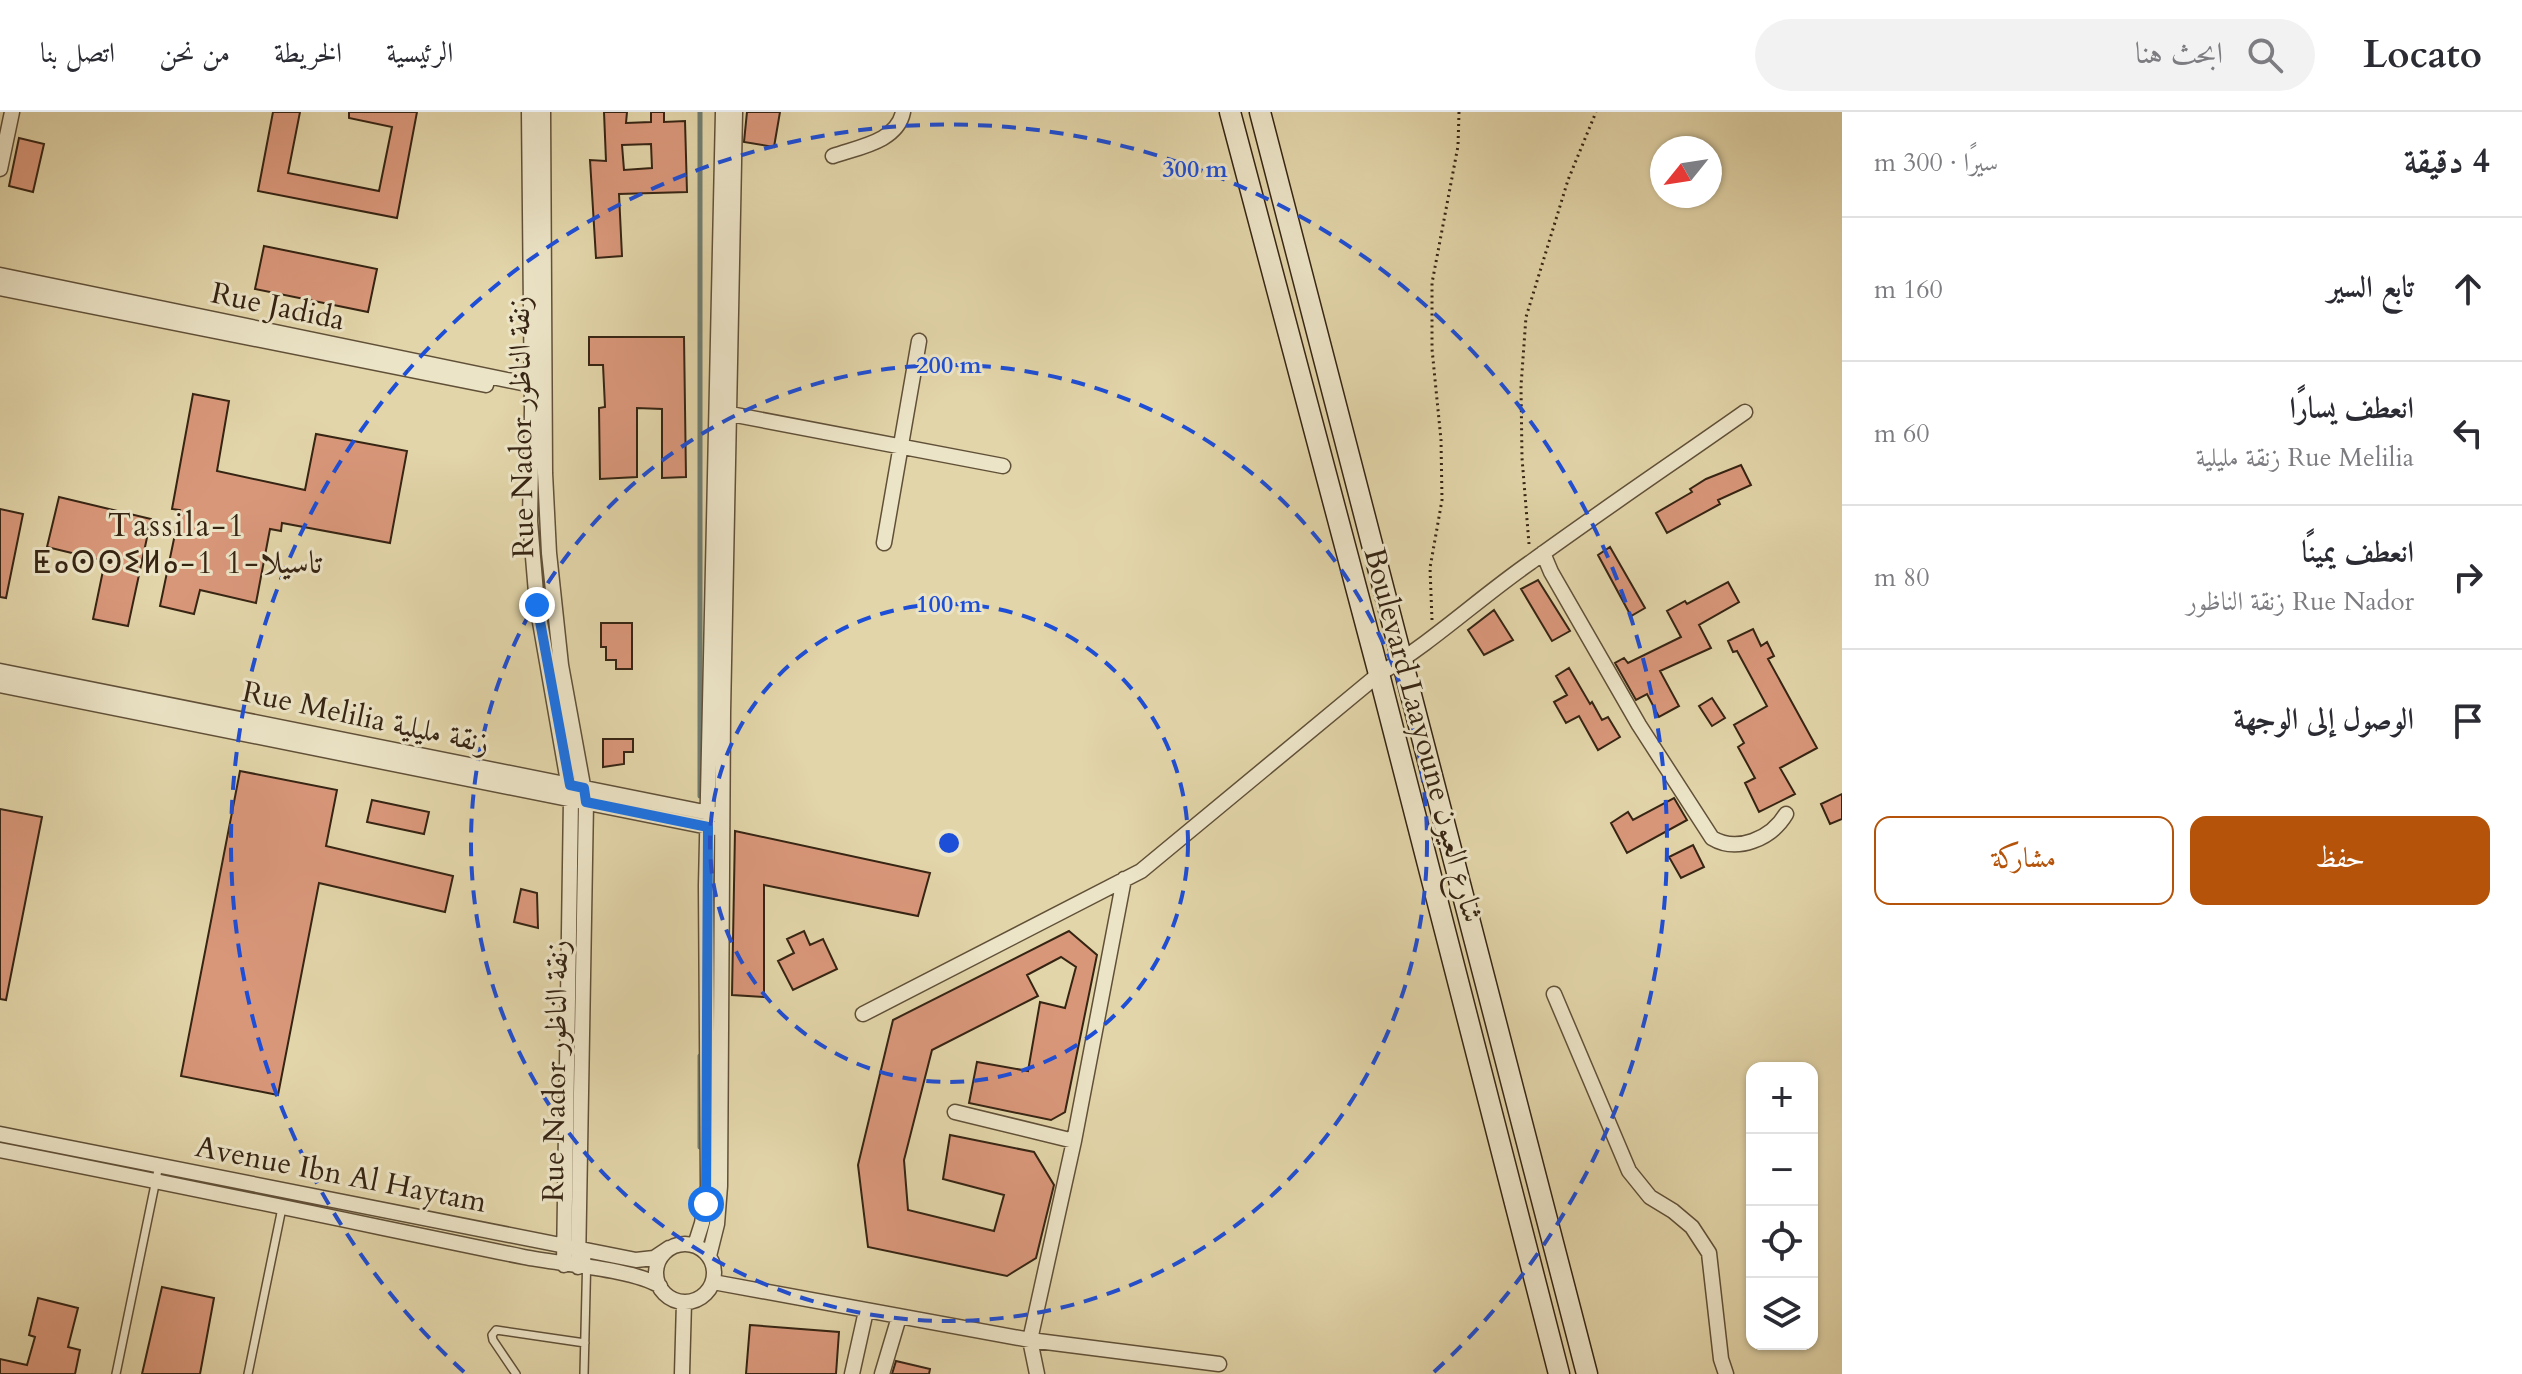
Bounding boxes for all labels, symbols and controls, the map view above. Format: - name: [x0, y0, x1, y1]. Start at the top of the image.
- search box: [1755, 19, 2315, 91]
- text: Locato: [2363, 29, 2482, 81]
- text: ابحث هنا: [2135, 33, 2223, 74]
- icon: search: [2243, 33, 2287, 77]
- text: اتصل بنا: [40, 34, 115, 72]
- text: من نحن: [159, 34, 230, 72]
- text: الخريطة: [274, 34, 342, 72]
- text: الرئيسية: [386, 34, 453, 72]
- north arrow: [1650, 136, 1722, 208]
- text: 4 دقيقة: [2404, 138, 2490, 184]
- text: سيرًا · 300 m: [1874, 145, 1998, 180]
- text: 300 m: [1162, 153, 1229, 186]
- text: تابع السير: [2328, 267, 2414, 308]
- icon: ahead: [2446, 267, 2490, 311]
- street label: Rue Jadida: [207, 272, 348, 341]
- text: 160 m: [1874, 272, 1943, 307]
- street label: Rue Nador زنقة الناظور: [499, 295, 544, 559]
- text: 200 m: [916, 349, 983, 382]
- text: انعطف يسارًا: [2289, 388, 2414, 429]
- icon: left: [2446, 411, 2490, 455]
- text: 60 m: [1874, 416, 1930, 451]
- text: Rue Melilia زنقة مليلية: [2196, 440, 2414, 475]
- district label: Tassila-1 ⵟⴰⵙⵙⵉⵍⴰ-1 1-تاسيلا: [32, 504, 323, 585]
- text: انعطف يمينًا: [2301, 532, 2414, 573]
- street label: Boulevard Laayoune شارع العيون: [1350, 543, 1493, 928]
- icon: right: [2446, 555, 2490, 599]
- text: 80 m: [1874, 560, 1930, 595]
- text: Rue Nador زنقة الناظور: [2187, 584, 2414, 619]
- route end: [519, 587, 555, 623]
- text: 100 m: [916, 588, 983, 621]
- street label: Rue Melilia زنقة مليلية: [238, 671, 493, 764]
- text: الوصول إلى الوجهة: [2234, 699, 2414, 740]
- icon: arrive: [2446, 699, 2490, 743]
- button: مشاركة: [1874, 816, 2174, 905]
- button: حفظ: [2190, 816, 2490, 905]
- centre of rings: [935, 829, 963, 857]
- street label: Rue Nador زنقة الناظور: [533, 939, 578, 1203]
- map controls: [1746, 1062, 1818, 1350]
- button: +: [1746, 1062, 1818, 1134]
- street label: Avenue Ibn Al Haytam: [192, 1126, 490, 1223]
- button: −: [1746, 1134, 1818, 1206]
- route start: [688, 1186, 724, 1222]
- button: locate: [1746, 1206, 1818, 1278]
- button: layers: [1746, 1278, 1818, 1350]

